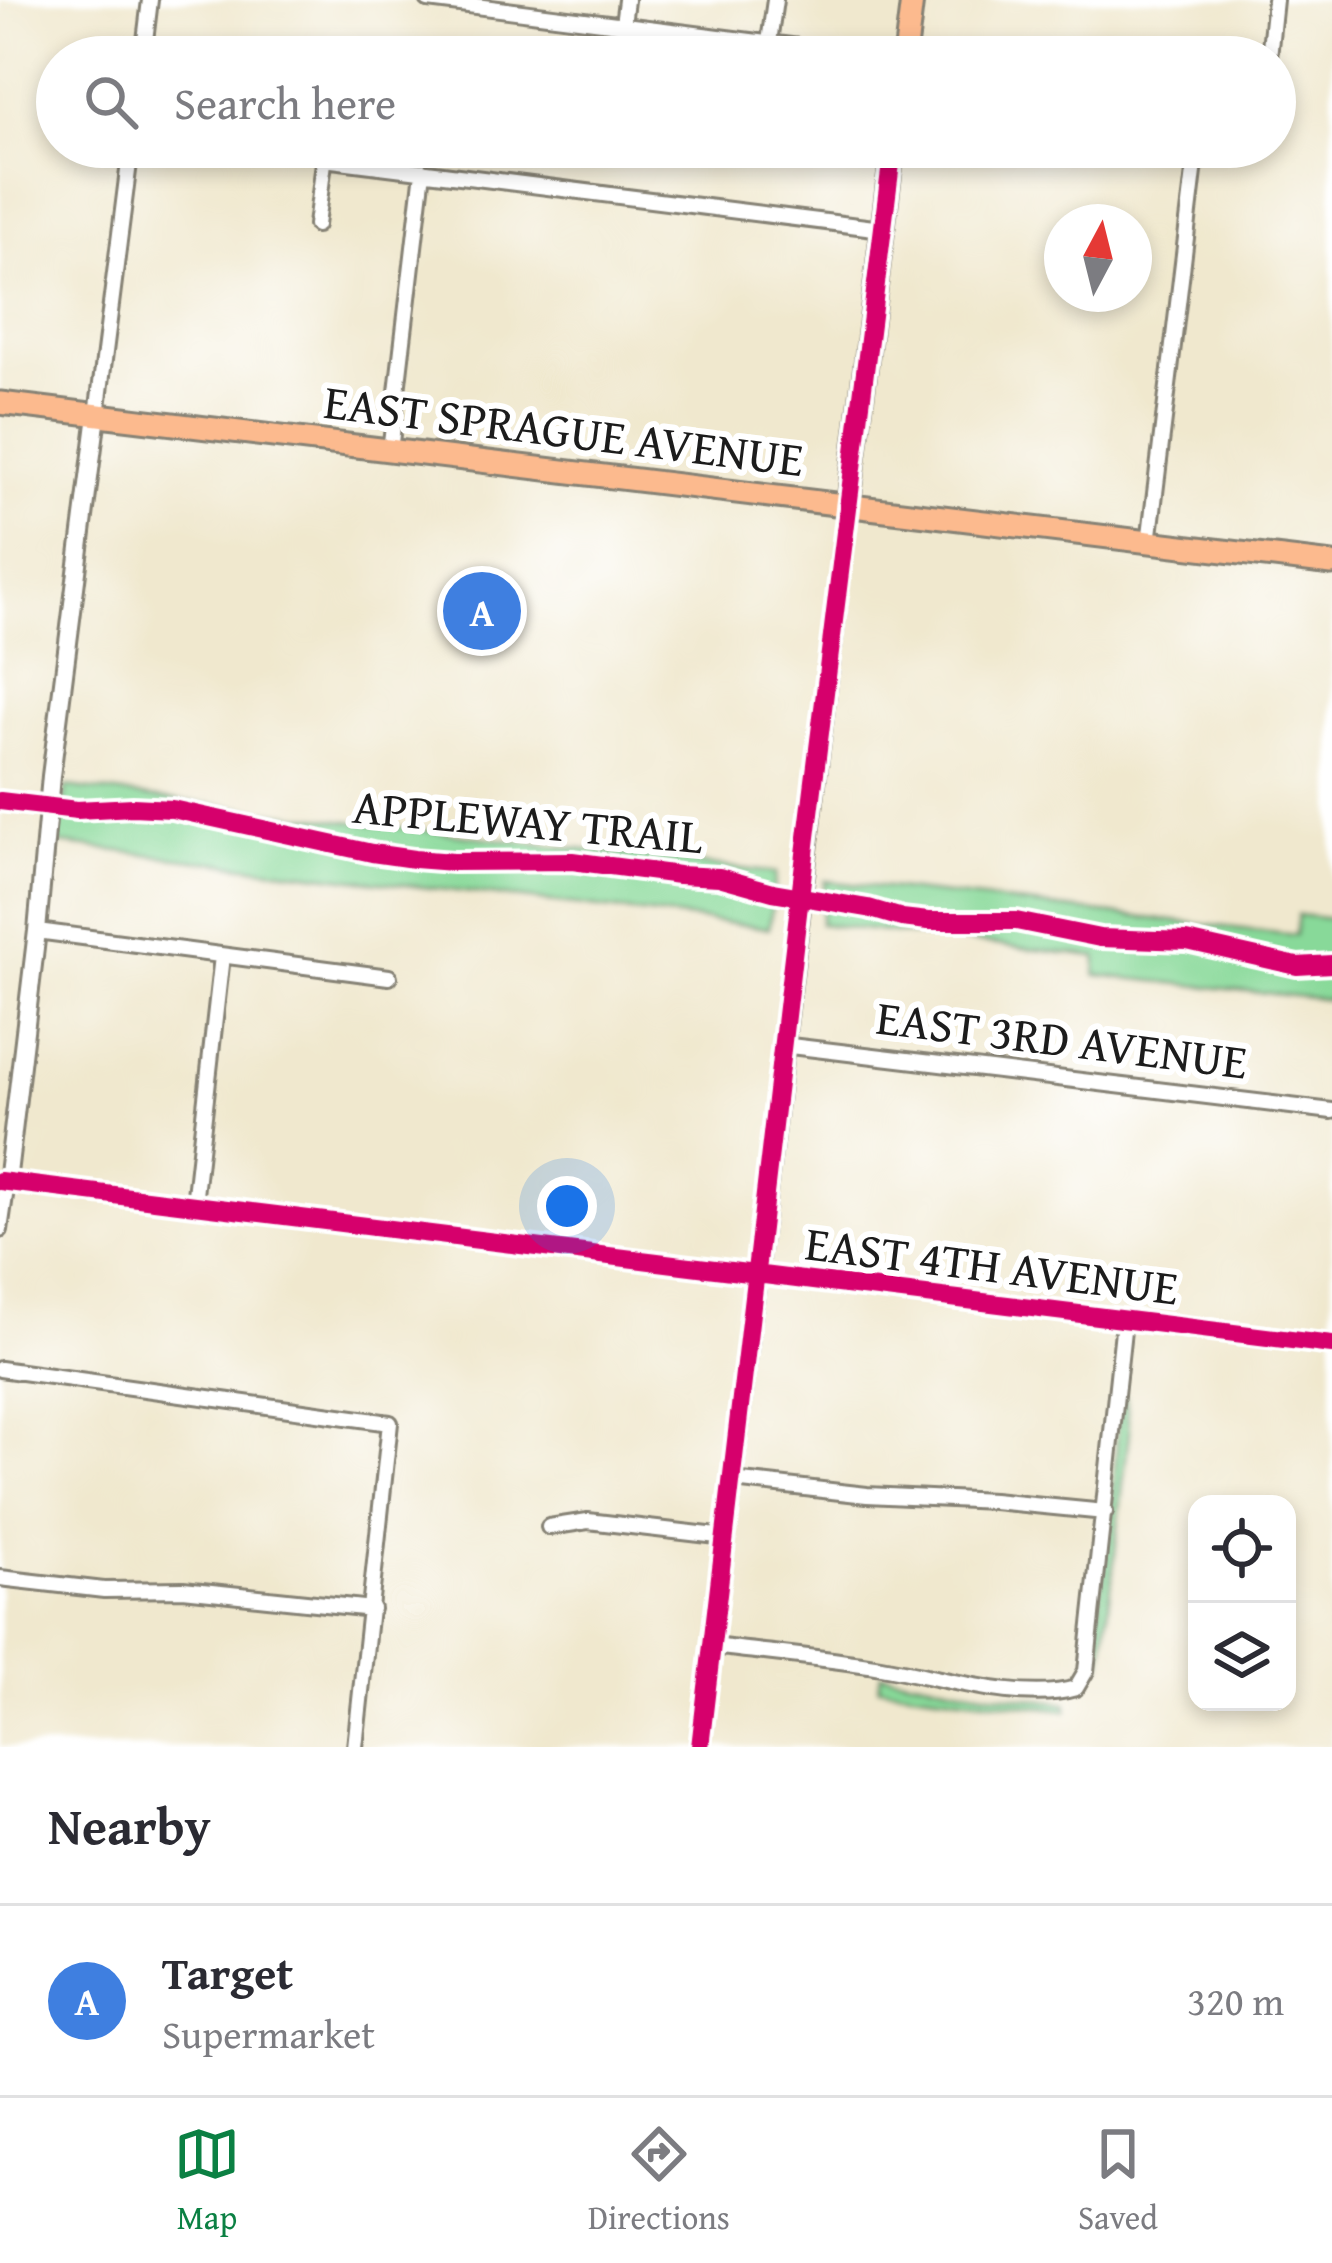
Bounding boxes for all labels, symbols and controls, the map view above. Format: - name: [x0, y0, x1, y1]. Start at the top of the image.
- search box: [36, 36, 1296, 168]
- icon: search: [78, 69, 144, 135]
- text: Search here: [174, 70, 396, 135]
- north arrow: [1044, 204, 1152, 312]
- street label: EAST SPRAGUE AVENUE: [320, 365, 808, 494]
- pin: A: [443, 566, 521, 656]
- street label: APPLEWAY TRAIL: [350, 770, 706, 871]
- street label: EAST 3RD AVENUE: [873, 981, 1252, 1096]
- your location: [537, 1176, 597, 1236]
- street label: EAST 4TH AVENUE: [802, 1206, 1183, 1323]
- map controls: [1188, 1495, 1296, 1711]
- button: locate: [1188, 1495, 1296, 1603]
- button: layers: [1188, 1603, 1296, 1711]
- text: Nearby: [48, 1788, 211, 1863]
- text: Target: [162, 1940, 293, 2005]
- text: A: [75, 1972, 99, 2029]
- text: 320 m: [1187, 1972, 1284, 2029]
- text: Supermarket: [162, 2005, 375, 2062]
- tab: Map: [174, 2121, 240, 2241]
- tab: Directions: [588, 2121, 730, 2241]
- tab: Saved: [1078, 2121, 1158, 2241]

